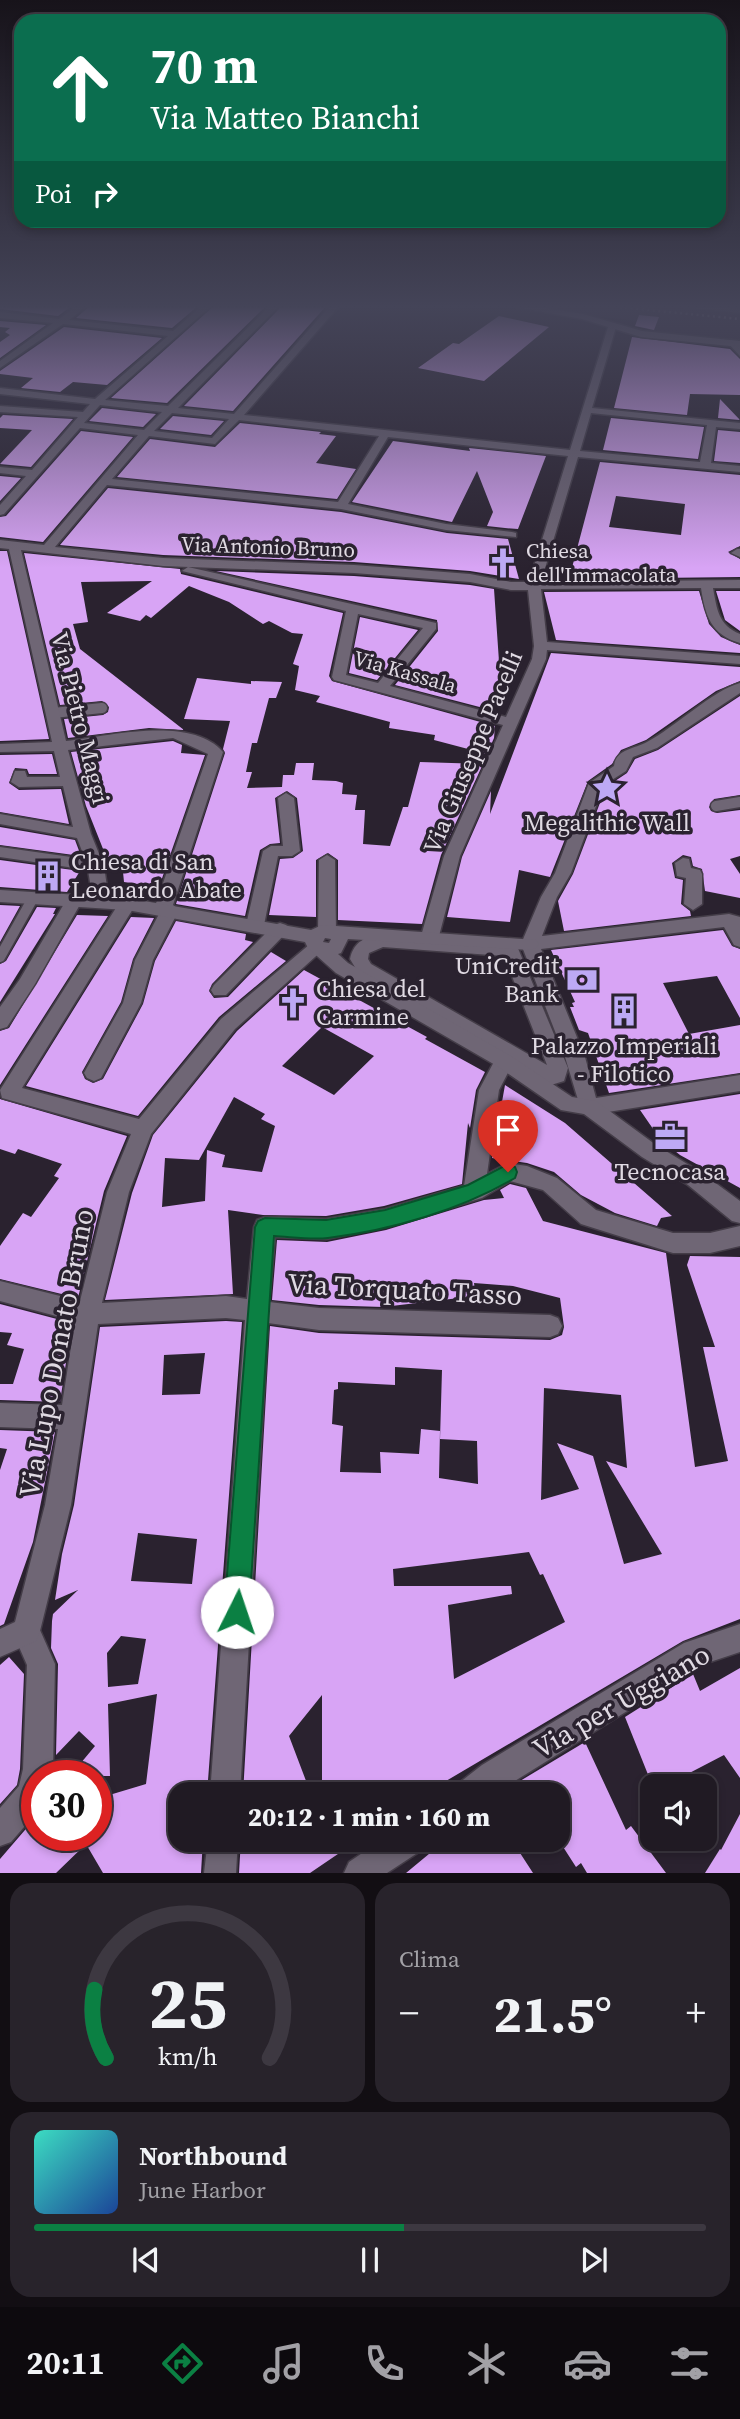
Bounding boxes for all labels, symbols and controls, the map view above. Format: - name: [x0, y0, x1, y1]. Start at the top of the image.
- text: 70 m: [150, 32, 258, 99]
- icon: ahead: [35, 42, 126, 133]
- text: Via Matteo Bianchi: [150, 96, 420, 140]
- icon: right: [86, 175, 124, 213]
- text: Poi: [35, 176, 72, 212]
- street label: Via Antonio Bruno: [180, 529, 356, 564]
- place label: Chiesa dell'Immacolata: [526, 536, 677, 589]
- church icon: Chiesa dell'Immacolata: [486, 546, 520, 580]
- street label: Via Pietro Maggi: [43, 629, 118, 807]
- street label: Via Kassala: [350, 643, 460, 700]
- street label: Via Giuseppe Pacelli: [415, 645, 530, 858]
- place icon: Megalithic Wall: [590, 771, 624, 805]
- place label: Megalithic Wall: [524, 806, 690, 839]
- place label: Chiesa di San Leonardo Abate: [71, 845, 242, 906]
- building icon: Chiesa di San Leonardo Abate: [31, 859, 65, 893]
- place label: UniCredit Bank: [455, 949, 560, 1010]
- bank icon: UniCredit Bank: [565, 963, 599, 997]
- place label: Chiesa del Carmine: [316, 972, 426, 1033]
- church icon: Chiesa del Carmine: [276, 986, 310, 1020]
- building icon: Palazzo Imperiali - Filotico: [607, 994, 641, 1028]
- place label: Palazzo Imperiali - Filotico: [531, 1029, 717, 1090]
- pin: [478, 1100, 538, 1172]
- icon: arrive: [489, 1111, 527, 1149]
- office icon: Tecnocasa: [653, 1120, 687, 1154]
- place label: Tecnocasa: [614, 1155, 726, 1188]
- street label: Via Lupo Donato Bruno: [9, 1206, 103, 1500]
- street label: Via Torquato Tasso: [287, 1264, 523, 1314]
- position arrow: [200, 1575, 274, 1649]
- street label: Via per Uggiano: [525, 1635, 717, 1767]
- speed limit sign: 30: [21, 1760, 112, 1851]
- map controls: [640, 1774, 717, 1851]
- button: sound: [640, 1774, 717, 1851]
- text: 20:12 · 1 min · 160 m: [248, 1799, 490, 1835]
- text: Clima: [399, 1943, 460, 1975]
- text: 25: [148, 1954, 227, 2053]
- text: 21.5°: [493, 1978, 612, 2049]
- text: −: [399, 1987, 419, 2039]
- text: +: [686, 1987, 706, 2039]
- text: km/h: [158, 2039, 217, 2073]
- text: Northbound: [139, 2138, 287, 2174]
- text: June Harbor: [139, 2174, 266, 2206]
- icon: previous: [127, 2241, 165, 2279]
- icon: pause: [351, 2241, 389, 2279]
- icon: next: [575, 2241, 613, 2279]
- icon: directions: [158, 2339, 207, 2388]
- icon: music: [259, 2339, 308, 2388]
- icon: phone: [360, 2339, 409, 2388]
- icon: climate: [462, 2339, 511, 2388]
- icon: car: [563, 2339, 612, 2388]
- icon: filters: [665, 2339, 714, 2388]
- text: 20:11: [26, 2341, 105, 2385]

